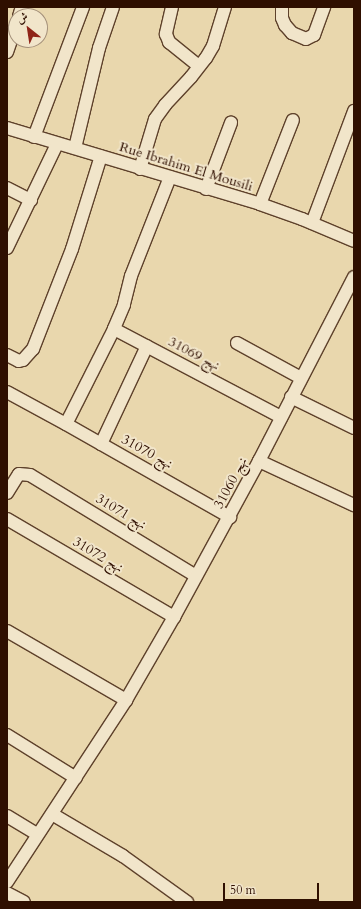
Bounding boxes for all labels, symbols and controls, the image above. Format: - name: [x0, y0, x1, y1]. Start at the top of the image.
- north arrow: [8, 8, 48, 48]
- text: ش: [14, 9, 31, 27]
- street label: Rue Ibrahim El Mousili: [117, 139, 255, 195]
- street label: نهج 31069: [165, 333, 223, 375]
- street label: نهج 31070: [118, 431, 176, 473]
- street label: نهج 31060: [210, 454, 252, 512]
- street label: نهج 31071: [93, 490, 149, 534]
- street label: نهج 31072: [70, 533, 126, 577]
- scale bar: [225, 875, 321, 901]
- text: 50 m: [230, 882, 256, 898]

